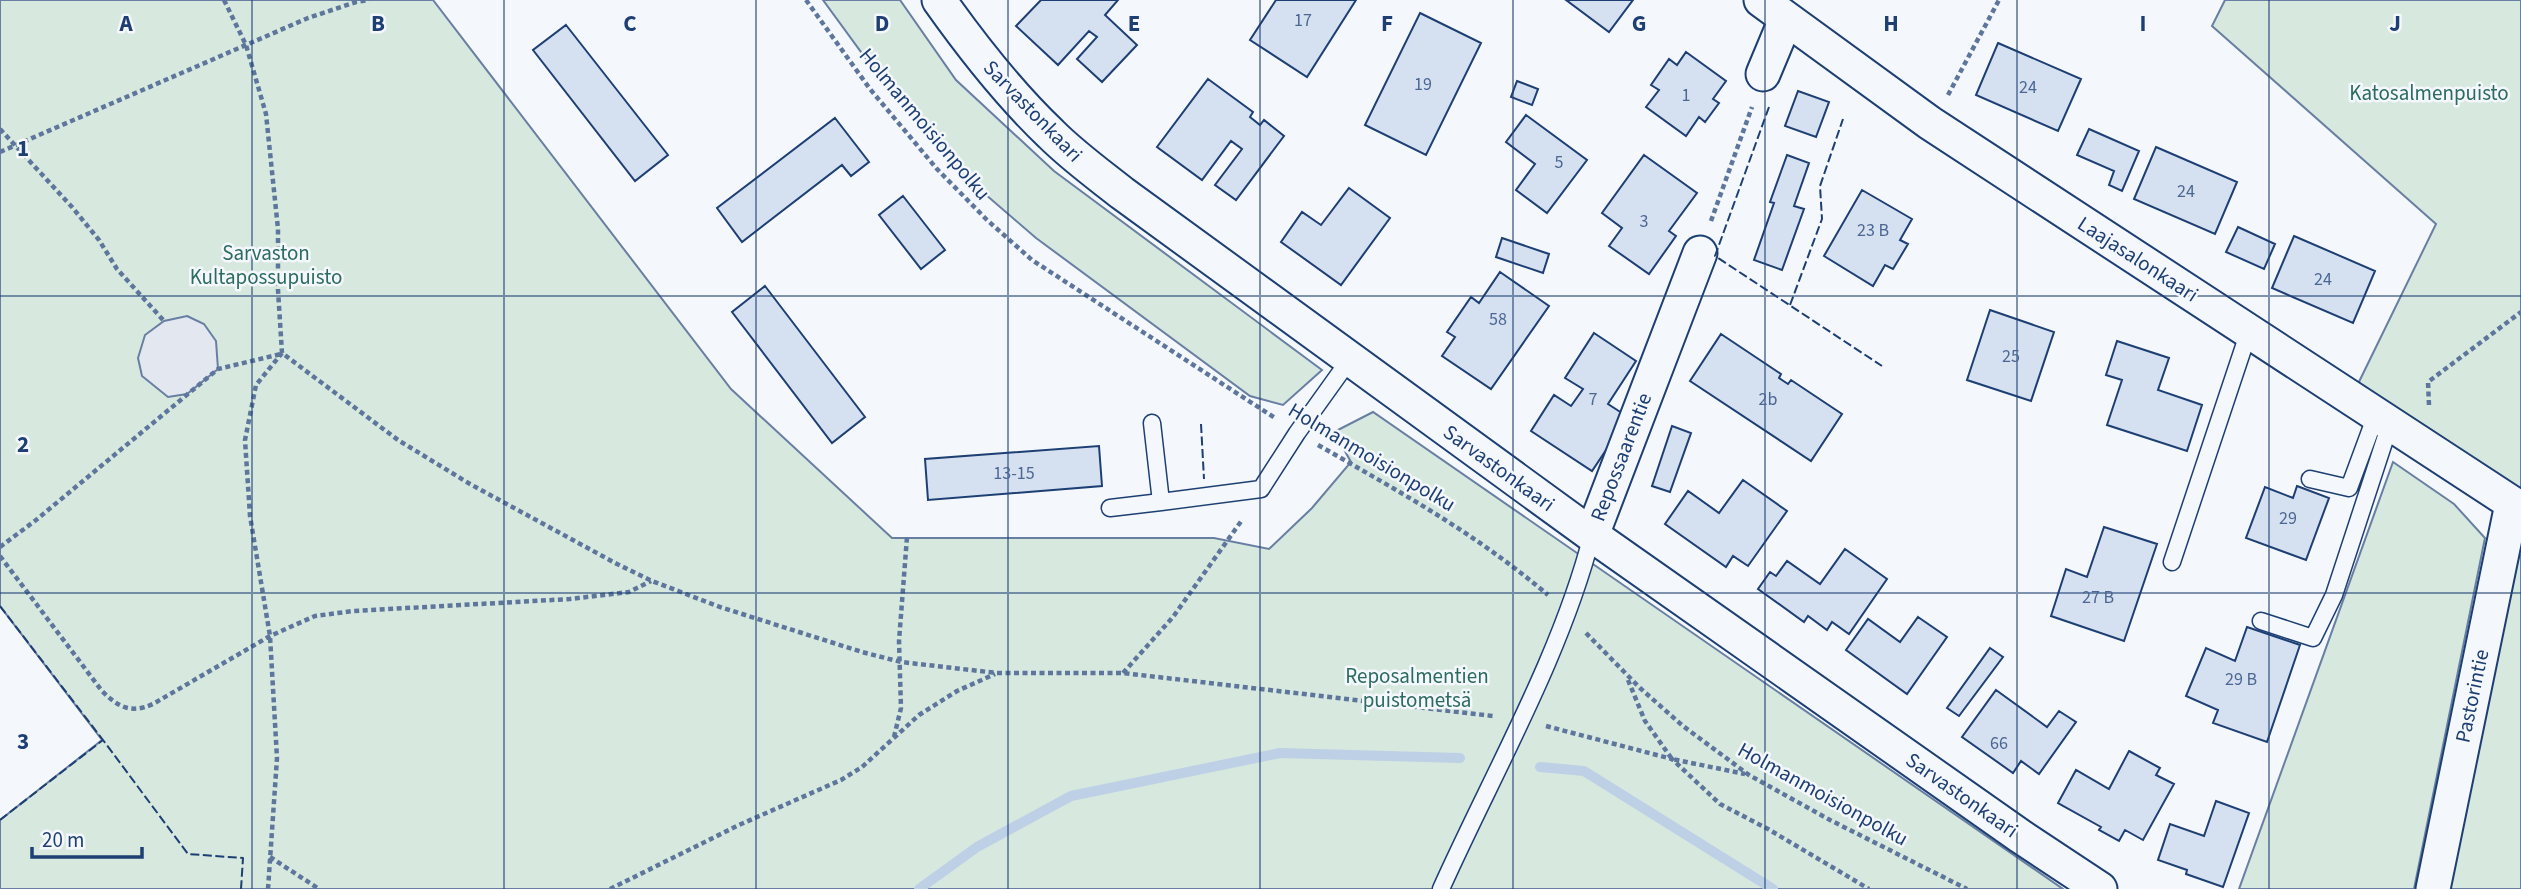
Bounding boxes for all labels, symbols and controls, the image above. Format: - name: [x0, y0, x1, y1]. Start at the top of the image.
- text: A: [118, 7, 133, 40]
- text: B: [371, 7, 385, 40]
- text: C: [623, 7, 637, 40]
- text: D: [875, 7, 889, 40]
- text: E: [1128, 7, 1140, 40]
- text: F: [1381, 7, 1393, 40]
- text: G: [1632, 7, 1646, 40]
- text: H: [1883, 7, 1899, 40]
- text: I: [2140, 7, 2146, 40]
- text: J: [2389, 7, 2401, 40]
- house number: 17: [1294, 8, 1312, 33]
- street label: Holmanmoisionpolku: [852, 41, 998, 207]
- street label: Sarvastonkaari: [977, 53, 1089, 169]
- house number: 19: [1414, 72, 1432, 97]
- house number: 24: [2019, 75, 2037, 100]
- park label: Katosalmenpuisto: [2349, 78, 2509, 108]
- house number: 1: [1682, 83, 1690, 108]
- text: 1: [17, 132, 29, 165]
- house number: 5: [1555, 150, 1564, 175]
- house number: 24: [2177, 179, 2195, 204]
- house number: 3: [1640, 209, 1649, 234]
- street label: Laajasalonkaari: [2072, 209, 2204, 309]
- house number: 23 B: [1857, 218, 1889, 243]
- park label: Sarvaston Kultapossupuisto: [190, 238, 342, 292]
- house number: 24: [2314, 267, 2332, 292]
- house number: 58: [1489, 307, 1507, 332]
- house number: 25: [2002, 344, 2020, 369]
- house number: 7: [1589, 387, 1598, 412]
- house number: 2b: [1759, 387, 1777, 412]
- street label: Repossaarentie: [1583, 388, 1659, 526]
- street label: Holmanmoisionpolku: [1283, 395, 1461, 519]
- street label: Sarvastonkaari: [1437, 417, 1561, 519]
- text: 2: [17, 428, 29, 461]
- house number: 13-15: [993, 461, 1035, 486]
- house number: 29: [2279, 506, 2297, 531]
- house number: 27 B: [2082, 585, 2114, 610]
- street label: Pastorintie: [2447, 647, 2497, 745]
- park label: Reposalmentien puistometsä: [1345, 661, 1489, 715]
- house number: 29 B: [2225, 667, 2257, 692]
- text: 3: [17, 725, 29, 758]
- house number: 66: [1990, 731, 2008, 756]
- street label: Holmanmoisionpolku: [1732, 735, 1914, 853]
- street label: Sarvastonkaari: [1900, 745, 2024, 845]
- scale bar: [32, 816, 142, 860]
- text: 20 m: [42, 825, 84, 855]

